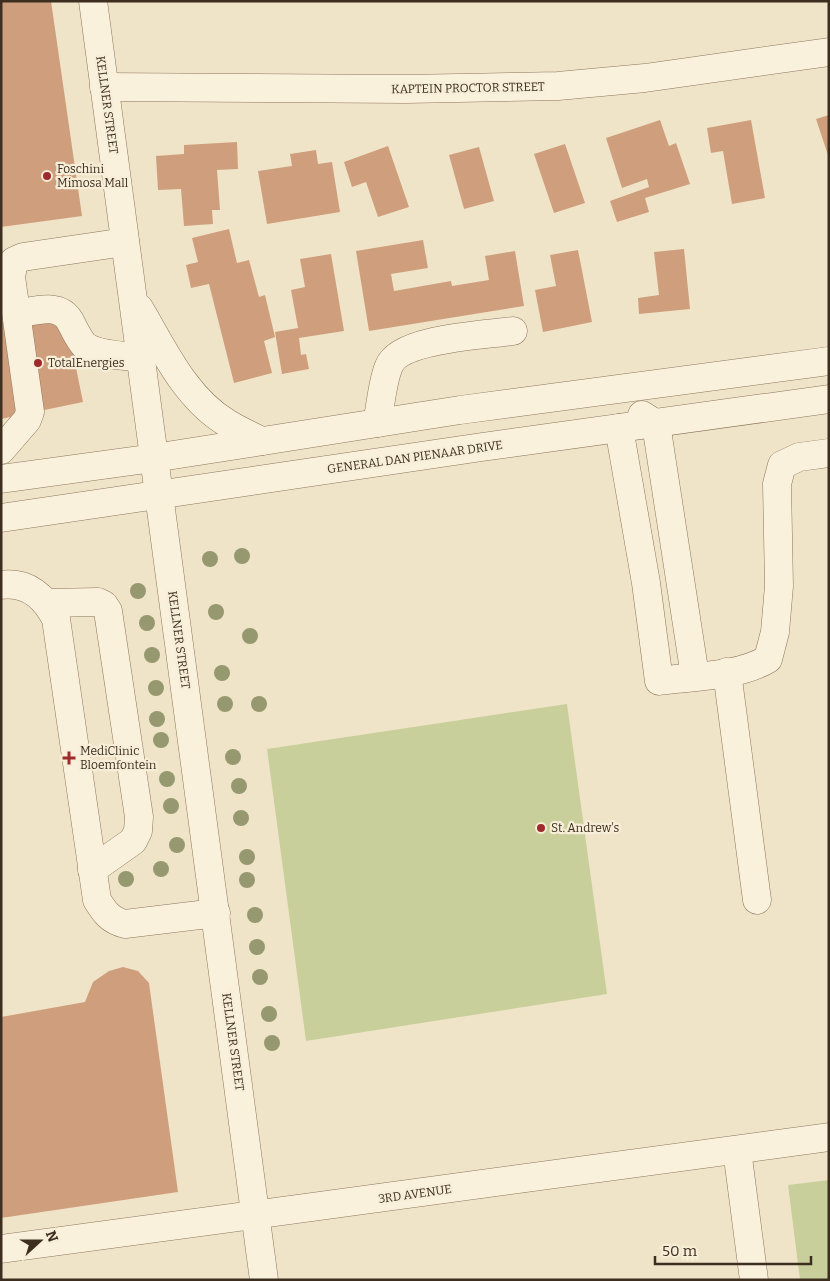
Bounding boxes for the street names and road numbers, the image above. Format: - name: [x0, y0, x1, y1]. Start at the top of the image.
- street label: KELLNER STREET: [93, 55, 121, 155]
- street label: KAPTEIN PROCTOR STREET: [391, 80, 545, 96]
- street label: GENERAL DAN PIENAAR DRIVE: [326, 438, 504, 476]
- street label: KELLNER STREET: [165, 590, 193, 690]
- street label: KELLNER STREET: [219, 992, 247, 1092]
- street label: 3RD AVENUE: [377, 1182, 453, 1206]

